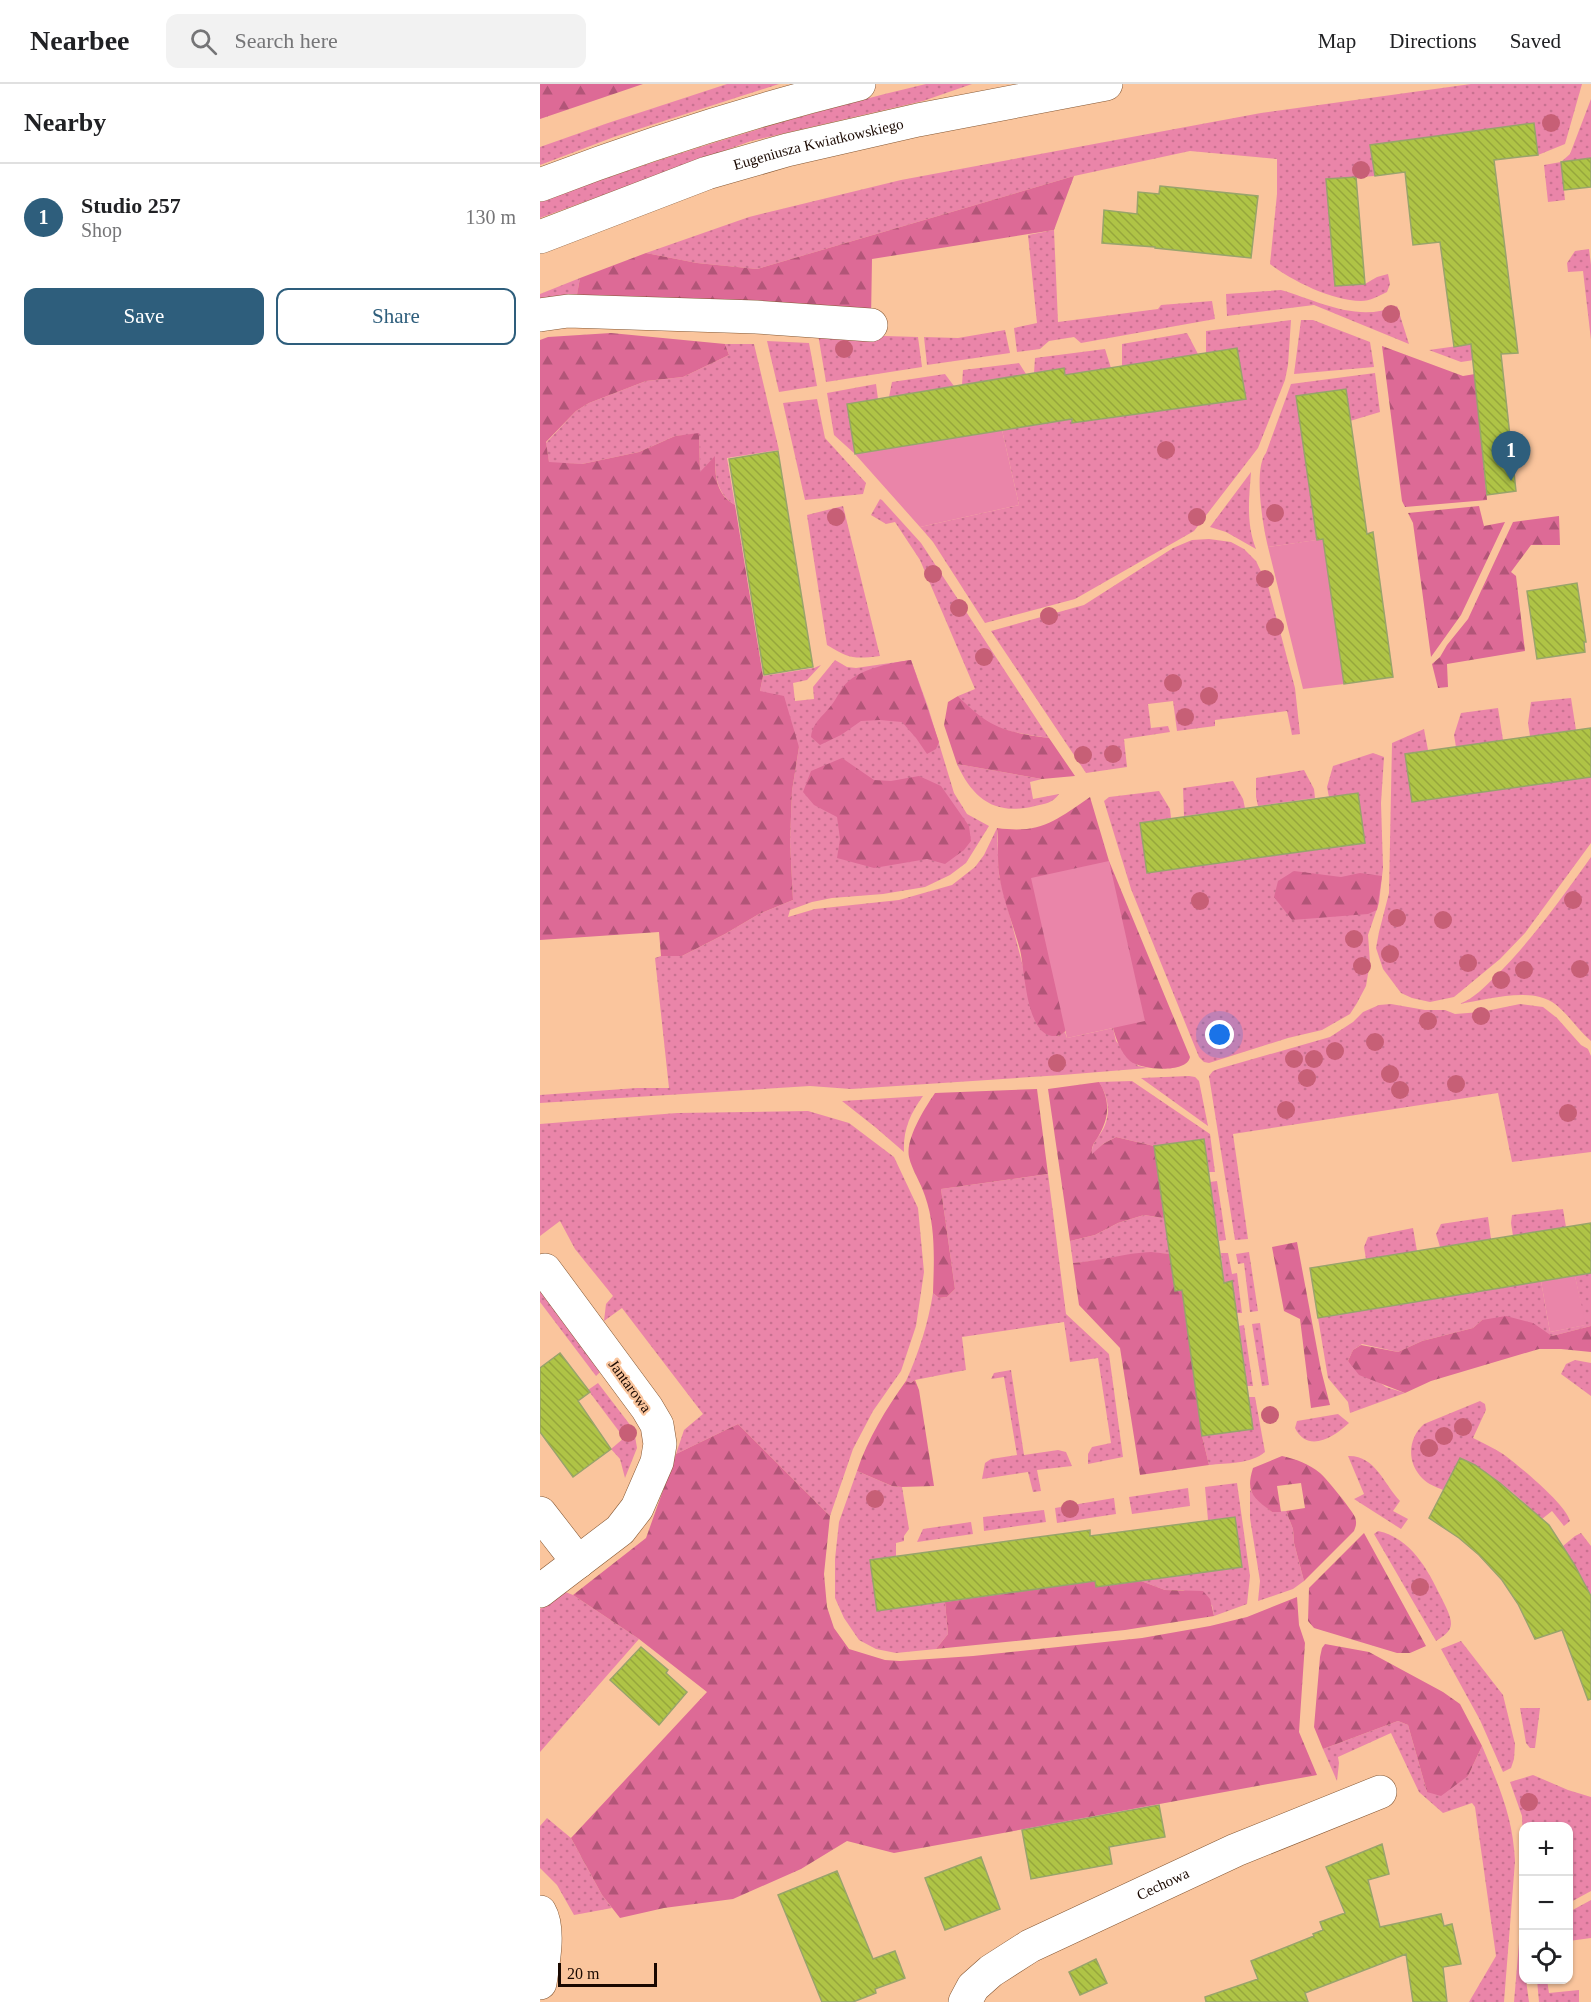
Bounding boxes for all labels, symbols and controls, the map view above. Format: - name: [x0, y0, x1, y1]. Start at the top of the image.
- search box: [166, 14, 586, 68]
- text: Nearbee: [30, 25, 130, 56]
- icon: search: [187, 25, 220, 58]
- text: Search here: [235, 28, 338, 53]
- text: Map: [1318, 29, 1356, 53]
- text: Directions: [1389, 29, 1477, 53]
- text: Saved: [1510, 29, 1561, 53]
- text: Nearby: [24, 108, 106, 137]
- street label: Eugeniusza Kwiatkowskiego: [732, 116, 905, 173]
- text: Studio 257: [81, 193, 181, 218]
- text: 1: [39, 206, 49, 228]
- text: 130 m: [465, 206, 516, 228]
- text: Shop: [81, 219, 122, 241]
- button: Save: [24, 288, 264, 345]
- button: Share: [276, 288, 516, 345]
- pin: 1: [1492, 432, 1530, 481]
- your location: [1205, 1020, 1234, 1049]
- street label: Jantarowa: [606, 1357, 655, 1416]
- map controls: [1519, 1822, 1573, 1984]
- button: +: [1519, 1822, 1573, 1876]
- street label: Cechowa: [1134, 1865, 1192, 1903]
- button: −: [1519, 1876, 1573, 1930]
- button: locate: [1519, 1930, 1573, 1984]
- scale bar: [558, 1960, 657, 1988]
- text: 20 m: [567, 1965, 599, 1982]

